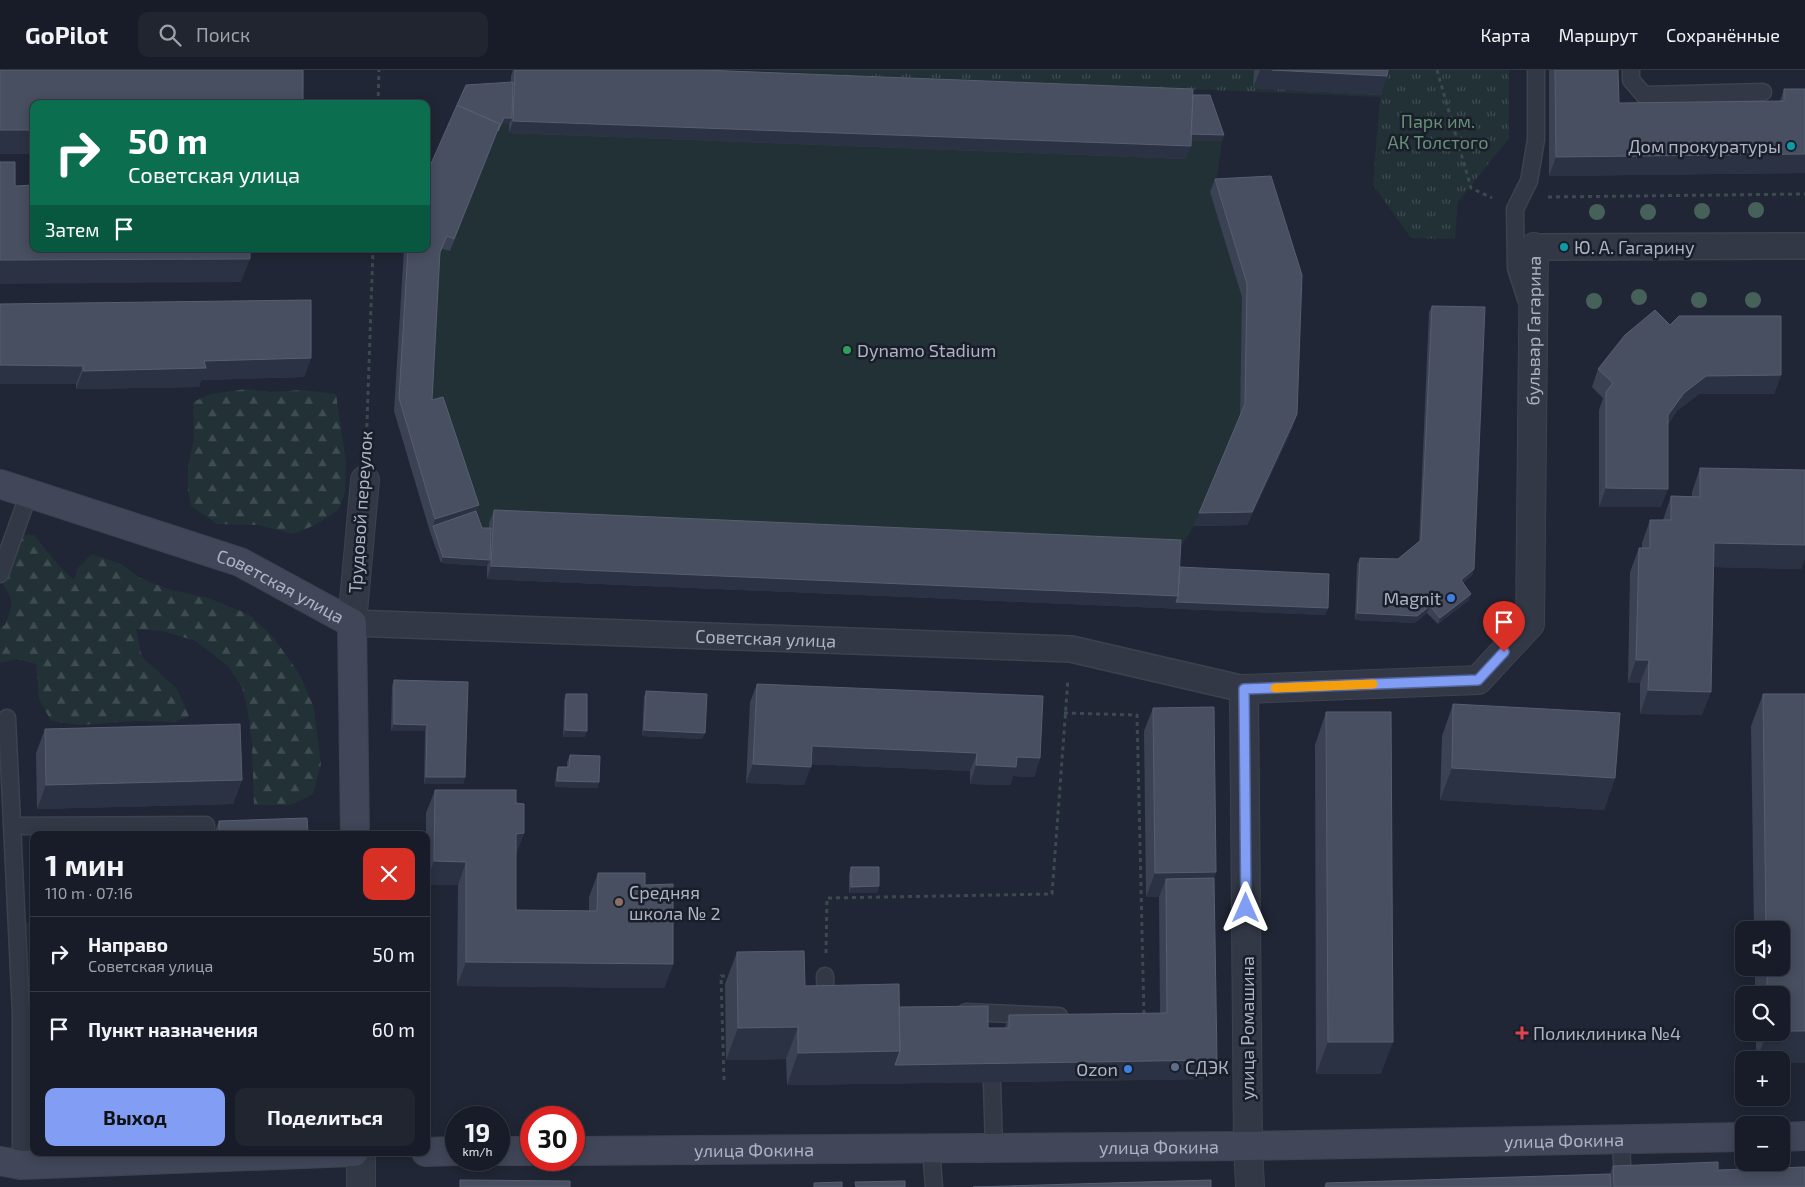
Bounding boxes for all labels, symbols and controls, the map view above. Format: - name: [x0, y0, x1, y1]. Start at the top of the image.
- search box: [138, 12, 488, 57]
- text: GoPilot: [25, 20, 108, 49]
- icon: search: [156, 21, 184, 49]
- text: Поиск: [196, 23, 250, 46]
- text: Карта: [1480, 24, 1530, 46]
- text: Маршрут: [1558, 24, 1638, 46]
- text: Сохранённые: [1666, 24, 1780, 46]
- park label: Парк им. АК Толстого: [1388, 110, 1488, 153]
- text: 50 m: [128, 119, 208, 161]
- icon: right: [45, 120, 110, 185]
- place label: Дом прокуратуры: [1628, 135, 1781, 157]
- marker: Дом прокуратуры: [1785, 140, 1797, 152]
- text: Советская улица: [128, 161, 300, 187]
- icon: arrive: [110, 215, 138, 243]
- text: Затем: [45, 218, 100, 241]
- place label: Ю. А. Гагарину: [1574, 236, 1695, 258]
- marker: Ю. А. Гагарину: [1558, 241, 1570, 253]
- street label: бульвар Гагарина: [1521, 256, 1545, 406]
- place label: Dynamo Stadium: [857, 339, 996, 361]
- marker: Dynamo Stadium: [841, 344, 853, 356]
- street label: Трудовой переулок: [343, 430, 377, 594]
- street label: Советская улица: [214, 544, 348, 628]
- place label: Magnit: [1384, 587, 1441, 609]
- marker: Magnit: [1445, 592, 1457, 604]
- pin: [1483, 601, 1525, 652]
- icon: arrive: [1490, 608, 1518, 636]
- street label: Советская улица: [695, 624, 837, 652]
- text: 1 мин: [45, 846, 124, 882]
- button: close: [363, 848, 415, 900]
- place label: Средняя школа № 2: [629, 881, 721, 924]
- position arrow: [1219, 881, 1271, 933]
- text: 110 m · 07:16: [45, 883, 133, 902]
- marker: Средняя школа № 2: [613, 896, 625, 908]
- map controls: [1735, 921, 1790, 1171]
- button: sound: [1735, 921, 1790, 976]
- text: Направо: [88, 933, 168, 956]
- icon: right: [45, 940, 73, 968]
- text: 50 m: [372, 943, 415, 966]
- text: Советская улица: [88, 956, 213, 975]
- street label: улица Ромашина: [1236, 956, 1258, 1100]
- button: search: [1735, 986, 1790, 1041]
- icon: arrive: [45, 1015, 73, 1043]
- text: Пункт назначения: [88, 1018, 258, 1041]
- text: 60 m: [372, 1018, 415, 1041]
- place label: Поликлиника №4: [1533, 1022, 1681, 1044]
- marker: Поликлиника №4: [1515, 1026, 1529, 1040]
- button: +: [1735, 1051, 1790, 1106]
- place label: СДЭК: [1185, 1056, 1229, 1078]
- place label: Ozon: [1076, 1058, 1118, 1080]
- marker: СДЭК: [1169, 1061, 1181, 1073]
- marker: Ozon: [1122, 1063, 1134, 1075]
- button: Выход: [45, 1088, 225, 1146]
- button: Поделиться: [235, 1088, 415, 1146]
- speed limit sign: 30: [520, 1106, 585, 1171]
- button: −: [1735, 1116, 1790, 1171]
- text: 19: [465, 1117, 490, 1147]
- street label: улица Фокина: [1504, 1128, 1624, 1152]
- street label: улица Фокина: [1099, 1135, 1219, 1158]
- street label: улица Фокина: [694, 1138, 814, 1161]
- text: km/h: [463, 1144, 492, 1158]

